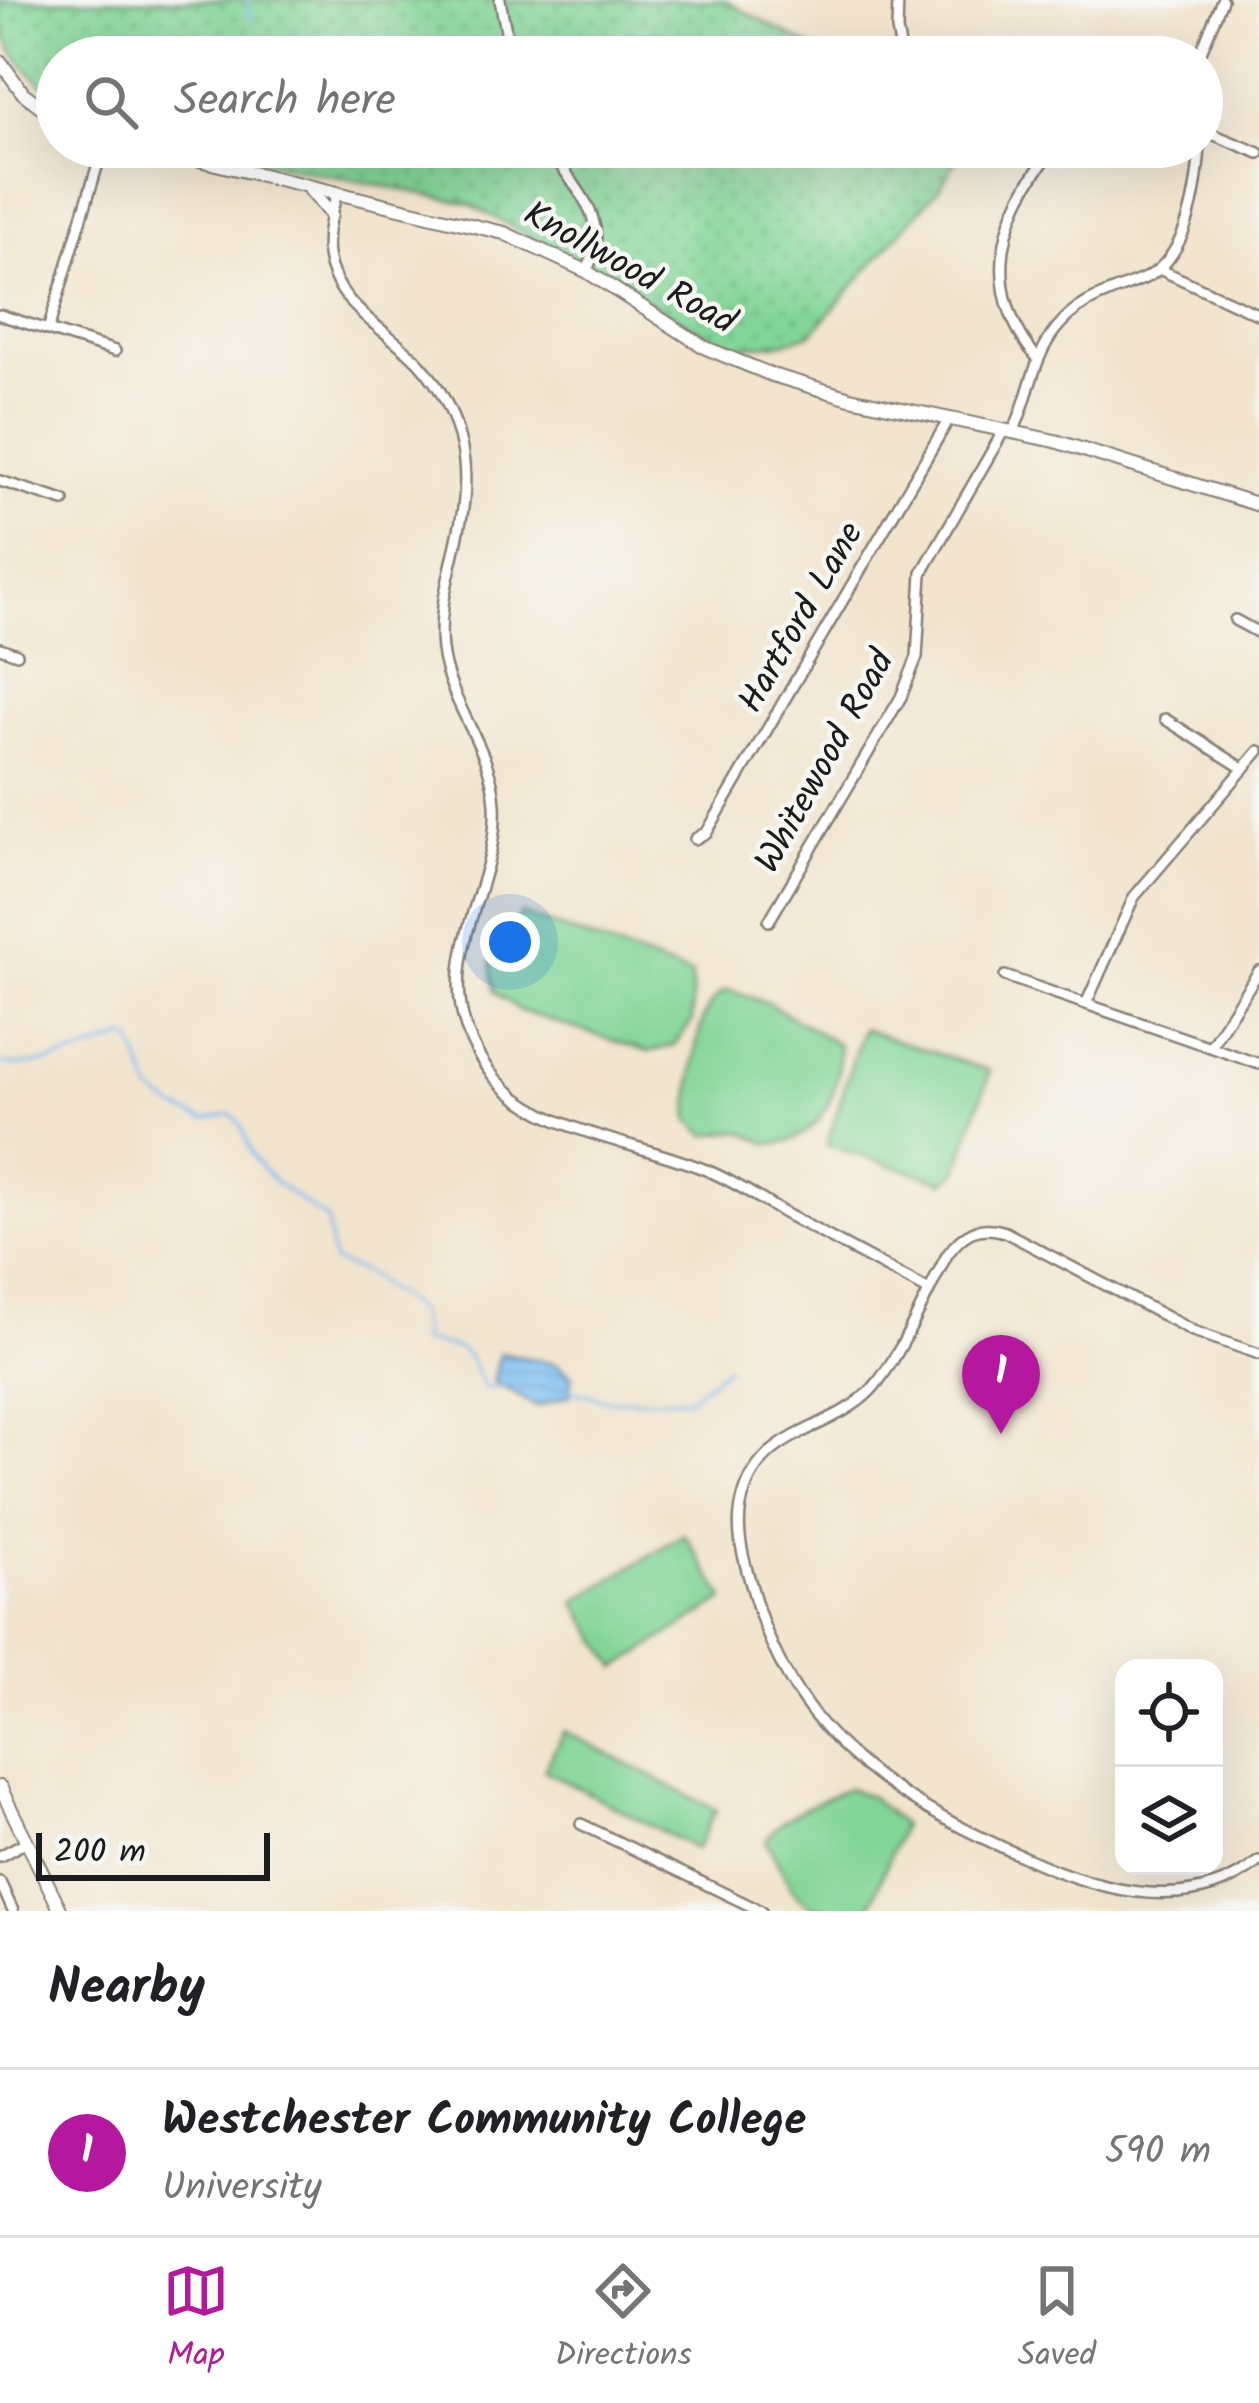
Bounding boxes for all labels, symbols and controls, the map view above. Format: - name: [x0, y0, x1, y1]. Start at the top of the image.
- search box: [36, 36, 1223, 168]
- text: Search here: [174, 66, 396, 138]
- icon: search: [78, 69, 144, 135]
- street label: Knollwood Road: [512, 187, 747, 352]
- street label: Hartford Lane: [724, 512, 880, 724]
- street label: Whitewood Road: [741, 639, 911, 884]
- your location: [480, 912, 540, 972]
- pin: 1: [962, 1335, 1040, 1434]
- map controls: [1115, 1659, 1223, 1875]
- button: locate: [1115, 1659, 1223, 1767]
- button: layers: [1115, 1767, 1223, 1875]
- scale bar: [36, 1827, 270, 1880]
- text: 200 m: [54, 1827, 146, 1880]
- text: Nearby: [48, 1949, 205, 2030]
- text: Westchester Community College: [162, 2086, 806, 2158]
- text: 1: [81, 2122, 93, 2184]
- text: 590 m: [1105, 2122, 1211, 2184]
- text: University: [162, 2158, 322, 2220]
- tab: Map: [163, 2258, 229, 2383]
- tab: Directions: [555, 2258, 692, 2383]
- tab: Saved: [1018, 2258, 1096, 2383]

